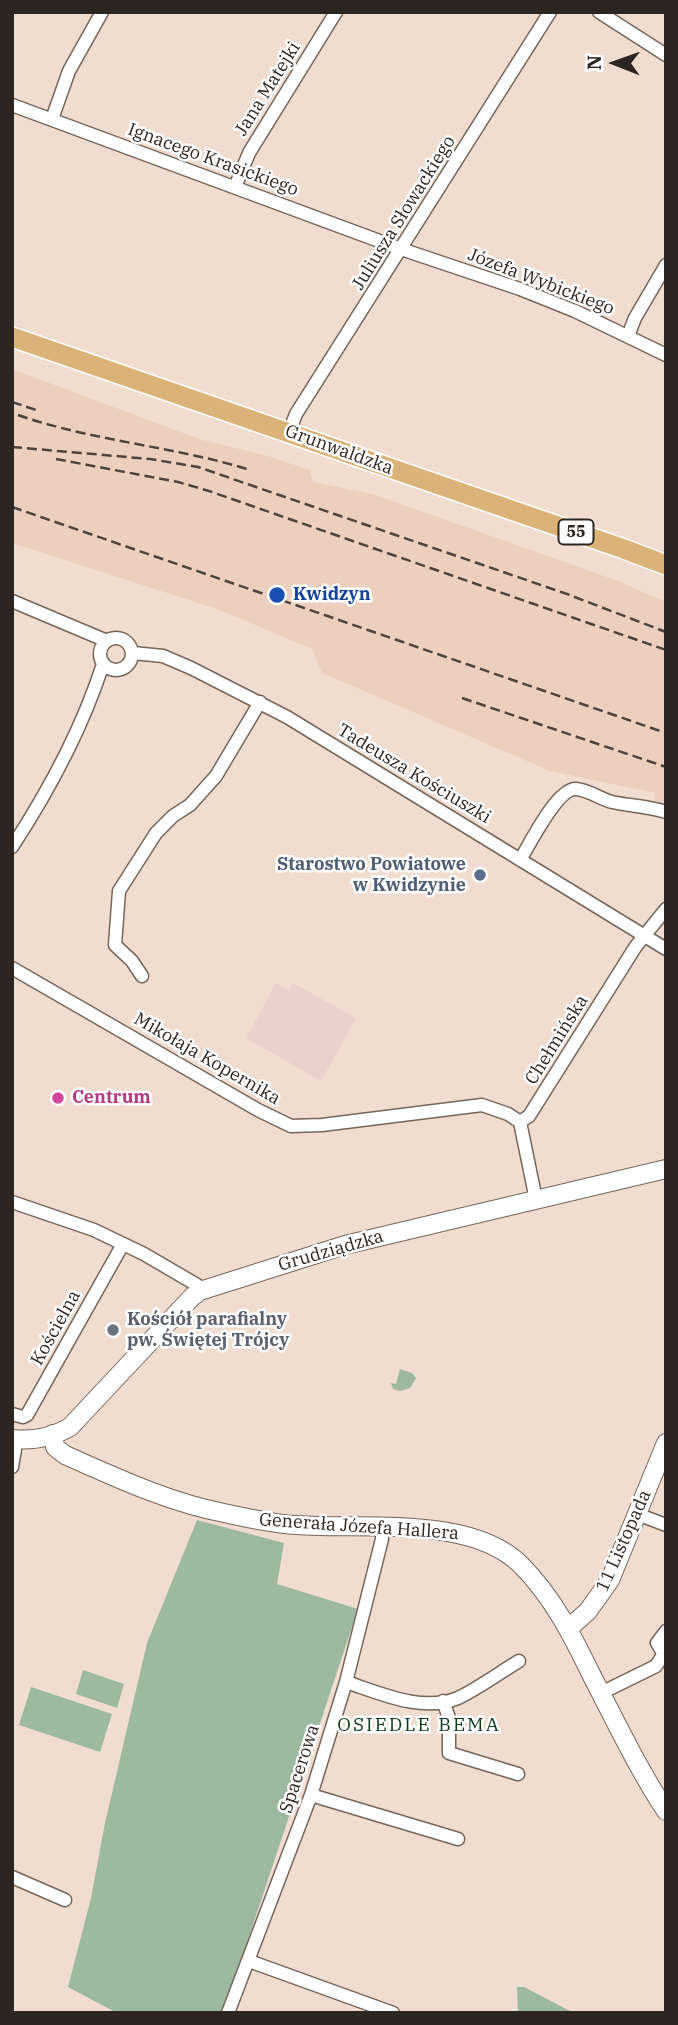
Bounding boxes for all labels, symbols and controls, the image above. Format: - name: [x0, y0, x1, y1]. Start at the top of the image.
- north arrow: [580, 28, 650, 98]
- street label: Jana Matejki: [231, 38, 305, 140]
- text: N: [582, 55, 606, 70]
- street label: Ignacego Krasickiego: [125, 119, 301, 201]
- street label: Juliusza Słowackiego: [348, 132, 460, 294]
- street label: Józefa Wybickiego: [465, 244, 617, 320]
- street label: Grunwaldzka: [282, 420, 396, 480]
- road number: 55: [558, 520, 594, 544]
- place label: Kwidzyn: [293, 584, 371, 606]
- marker: Kwidzyn: [267, 585, 287, 605]
- street label: Tadeusza Kościuszki: [333, 720, 495, 828]
- place label: Starostwo Powiatowe w Kwidzynie: [277, 854, 466, 896]
- marker: Starostwo Powiatowe w Kwidzynie: [472, 867, 488, 883]
- street label: Chełmińska: [521, 991, 593, 1089]
- street label: Mikołaja Kopernika: [130, 1008, 284, 1110]
- place label: Centrum: [72, 1087, 151, 1109]
- marker: Centrum: [50, 1090, 66, 1106]
- street label: Grudziądzka: [276, 1226, 386, 1276]
- street label: Kościelna: [27, 1287, 85, 1369]
- place label: Kościół parafialny pw. Świętej Trójcy: [127, 1309, 289, 1352]
- marker: Kościół parafialny pw. Świętej Trójcy: [105, 1322, 121, 1338]
- street label: 11 Listopada: [592, 1487, 656, 1595]
- street label: Generała Józefa Hallera: [258, 1509, 460, 1545]
- district label: OSIEDLE BEMA: [339, 1715, 499, 1737]
- street label: Spacerowa: [276, 1722, 324, 1816]

